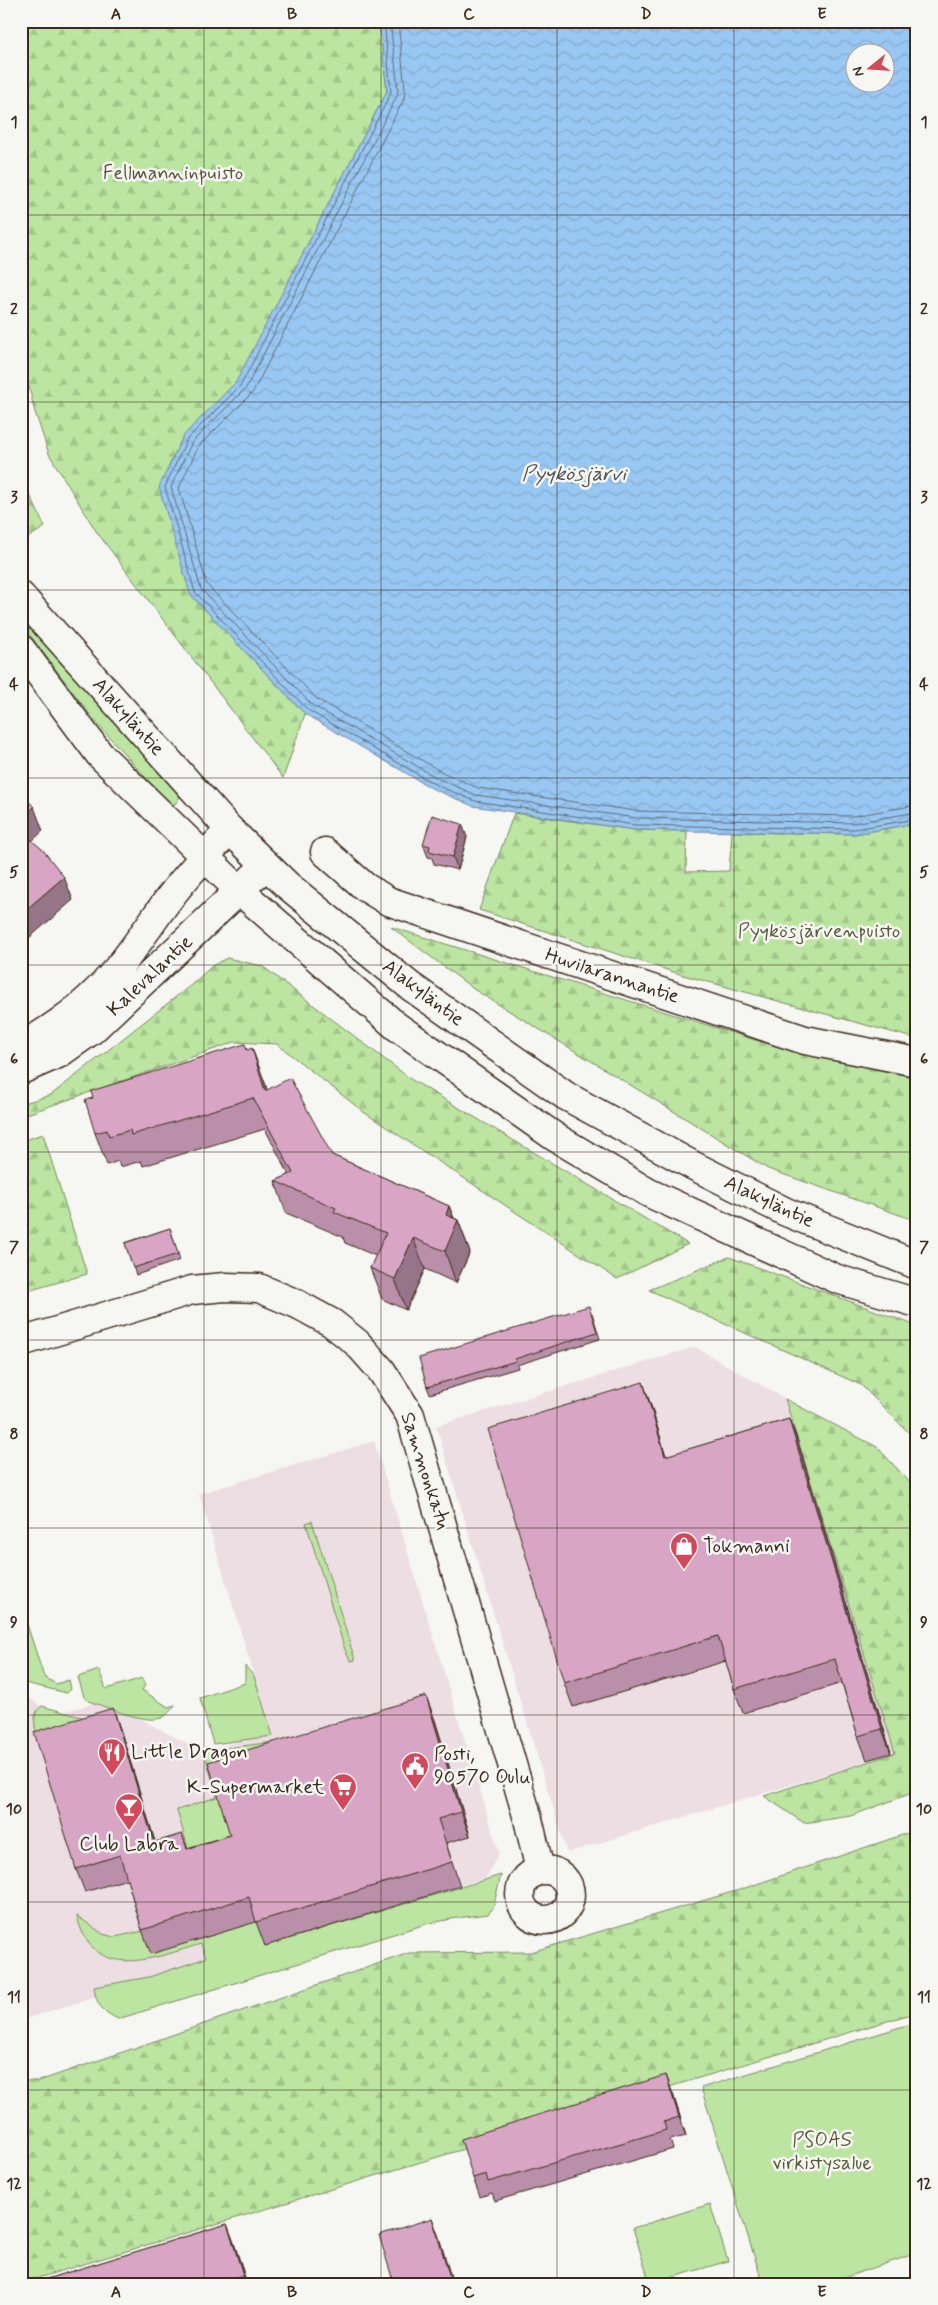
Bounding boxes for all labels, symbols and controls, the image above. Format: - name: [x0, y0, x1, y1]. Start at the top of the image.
- text: A: [111, 4, 121, 25]
- text: B: [287, 4, 297, 25]
- text: C: [463, 4, 475, 25]
- text: D: [640, 4, 652, 25]
- text: E: [817, 4, 827, 25]
- north arrow: [846, 42, 896, 92]
- text: N: [849, 64, 868, 79]
- text: 1: [10, 112, 18, 133]
- text: 1: [920, 112, 928, 133]
- park label: Fellmanninpuisto: [103, 160, 243, 187]
- text: 2: [10, 299, 18, 320]
- text: 2: [920, 299, 928, 320]
- water label: Pyykösjärvi: [522, 460, 629, 488]
- text: 3: [10, 487, 18, 508]
- text: 3: [920, 487, 928, 508]
- street label: Alakyläntie: [86, 672, 170, 762]
- text: 4: [9, 674, 19, 695]
- text: 4: [919, 674, 929, 695]
- text: 5: [9, 862, 19, 883]
- text: 5: [919, 862, 929, 883]
- park label: Pyykösjärvenpuisto: [738, 918, 900, 945]
- street label: Kalevalantie: [101, 929, 199, 1023]
- street label: Huvilarannantie: [542, 942, 683, 1010]
- street label: Alakyläntie: [376, 953, 470, 1033]
- text: 6: [10, 1049, 18, 1070]
- text: 6: [920, 1049, 928, 1070]
- street label: Alakyläntie: [720, 1169, 819, 1235]
- text: 7: [9, 1237, 19, 1258]
- text: 7: [919, 1237, 929, 1258]
- street label: Sammonkatu: [393, 1409, 457, 1533]
- text: 8: [9, 1424, 19, 1445]
- text: 8: [919, 1424, 929, 1445]
- shop icon: Tokmanni: [669, 1531, 699, 1570]
- place label: Tokmanni: [703, 1533, 790, 1560]
- text: 9: [10, 1612, 18, 1633]
- text: 9: [920, 1612, 928, 1633]
- restaurant icon: Little Dragon: [97, 1737, 127, 1776]
- place label: Little Dragon: [131, 1739, 248, 1766]
- place label: Posti, 90570 Oulu: [434, 1741, 530, 1791]
- public building icon: Posti, 90570 Oulu: [400, 1751, 430, 1790]
- supermarket icon: K-Supermarket: [328, 1772, 358, 1811]
- place label: K-Supermarket: [187, 1774, 324, 1801]
- bar icon: Club Labra: [114, 1792, 144, 1831]
- text: 10: [6, 1799, 22, 1820]
- text: 10: [916, 1799, 932, 1820]
- place label: Club Labra: [79, 1831, 180, 1858]
- text: 11: [7, 1987, 21, 2008]
- text: 11: [917, 1987, 931, 2008]
- park label: PSOAS virkistysalue: [772, 2127, 872, 2177]
- text: 12: [6, 2174, 22, 2195]
- text: 12: [916, 2174, 932, 2195]
- text: A: [111, 2282, 121, 2303]
- text: B: [287, 2282, 297, 2303]
- text: C: [463, 2282, 475, 2303]
- text: D: [640, 2282, 652, 2303]
- text: E: [817, 2282, 827, 2303]

